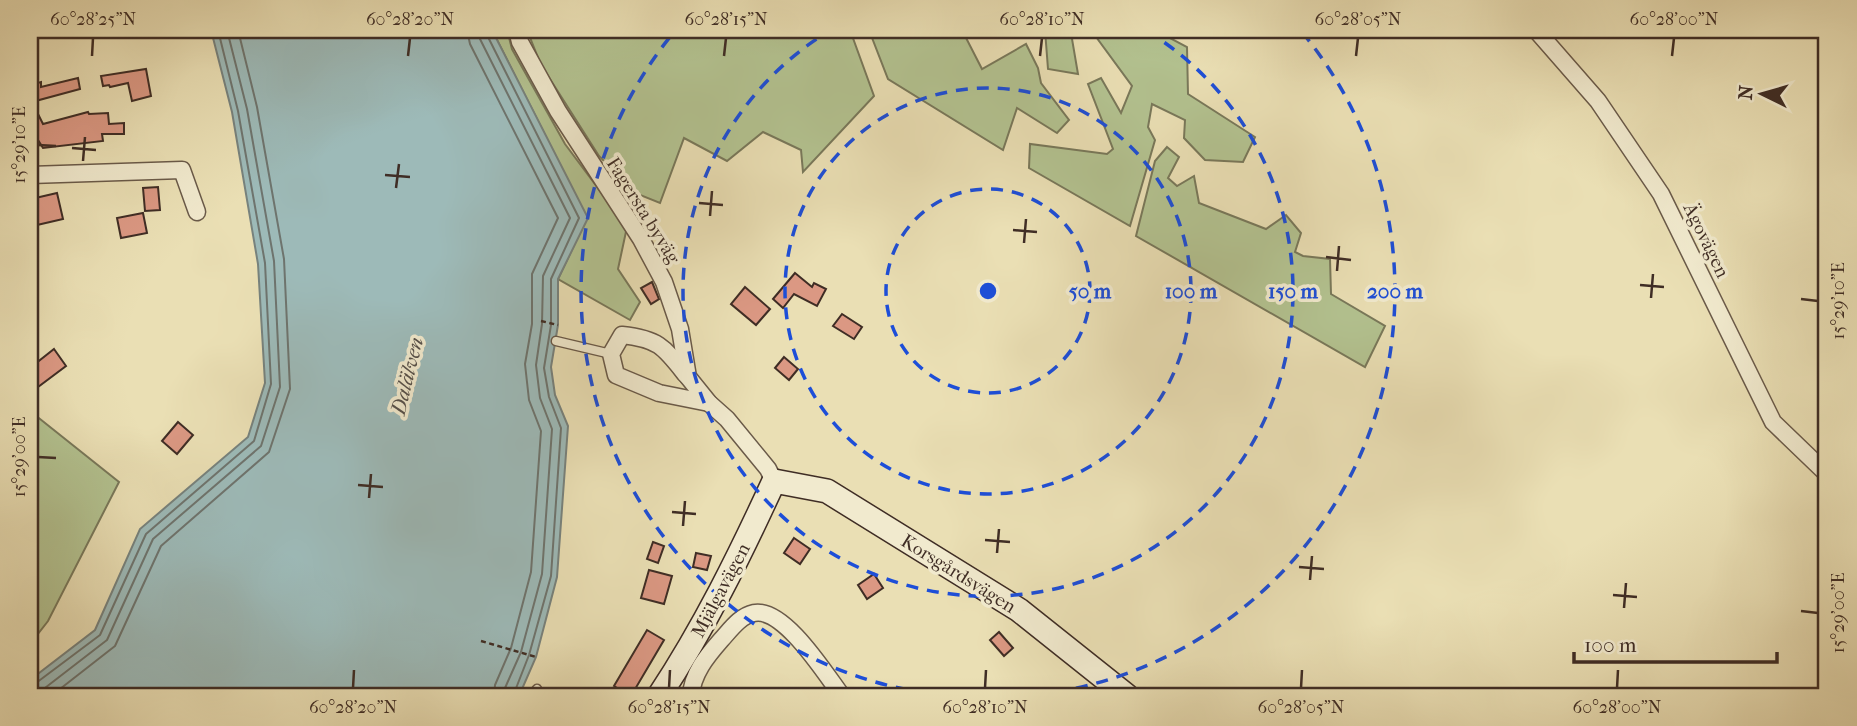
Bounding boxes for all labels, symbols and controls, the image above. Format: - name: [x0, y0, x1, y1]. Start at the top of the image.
- text: 60°28'25"N: [50, 9, 136, 30]
- text: 60°28'20"N: [366, 9, 454, 30]
- text: 60°28'15"N: [684, 9, 768, 30]
- text: 60°28'10"N: [999, 9, 1085, 30]
- text: 60°28'05"N: [1315, 9, 1402, 30]
- text: 60°28'00"N: [1630, 9, 1719, 30]
- north arrow: [1728, 60, 1798, 130]
- text: N: [1734, 84, 1758, 101]
- text: 15°29'10"E: [9, 106, 30, 184]
- street label: Fagersta byväg: [602, 153, 685, 268]
- street label: Ägovägen: [1678, 199, 1734, 281]
- text: 15°29'10"E: [1828, 262, 1849, 340]
- centre of rings: [976, 279, 1000, 303]
- text: 50 m: [1069, 279, 1112, 303]
- text: 100 m: [1165, 279, 1218, 303]
- text: 150 m: [1268, 279, 1319, 303]
- text: 200 m: [1367, 279, 1424, 303]
- water label: Dalälven: [385, 334, 428, 419]
- text: 15°29'00"E: [9, 416, 30, 498]
- street label: Korsgårdsvägen: [897, 530, 1020, 618]
- street label: Mjälgavägen: [687, 540, 755, 641]
- text: 15°29'00"E: [1828, 572, 1849, 654]
- scale bar: [1574, 621, 1776, 665]
- text: 100 m: [1584, 633, 1637, 657]
- text: 60°28'20"N: [309, 697, 397, 718]
- text: 60°28'15"N: [627, 697, 711, 718]
- text: 60°28'10"N: [942, 697, 1028, 718]
- text: 60°28'05"N: [1258, 697, 1345, 718]
- text: 60°28'00"N: [1573, 697, 1662, 718]

